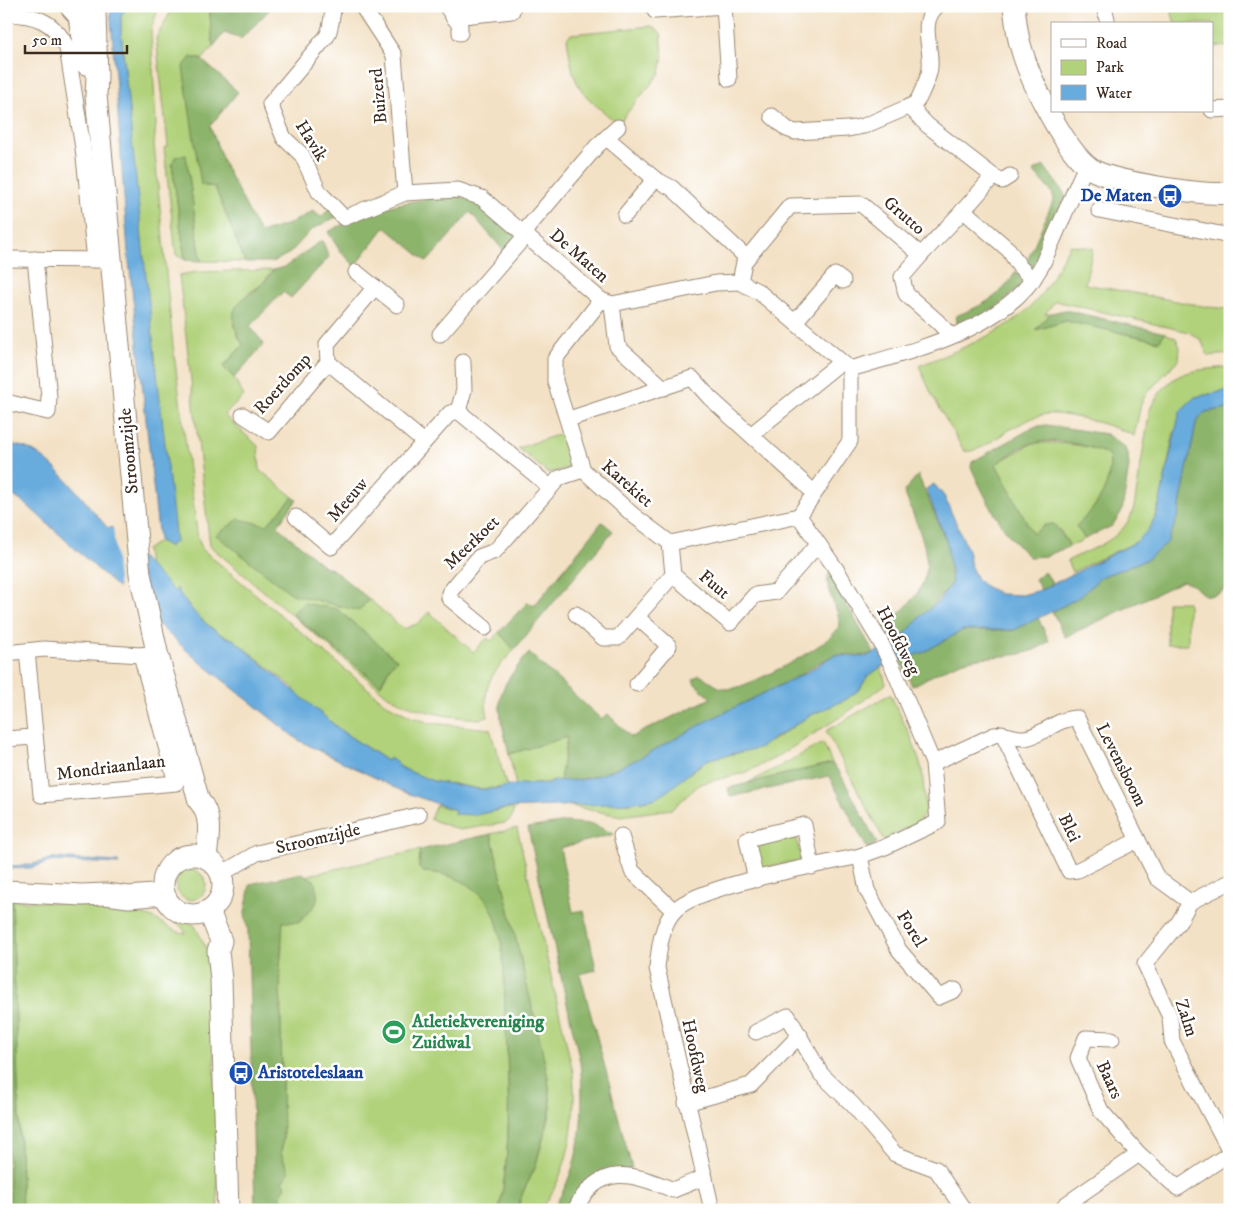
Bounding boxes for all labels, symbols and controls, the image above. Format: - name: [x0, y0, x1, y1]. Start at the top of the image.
- scale bar: [25, 22, 128, 54]
- legend: [1051, 22, 1214, 112]
- text: 50 m: [32, 31, 62, 50]
- text: Road: [1096, 34, 1128, 53]
- text: Park: [1096, 58, 1125, 77]
- street label: Buizerd: [366, 67, 392, 125]
- text: Water: [1095, 84, 1132, 103]
- street label: Havik: [290, 116, 332, 166]
- bus stop icon: De Maten: [1157, 183, 1183, 209]
- place label: De Maten: [1081, 185, 1153, 207]
- street label: Grutto: [879, 192, 930, 240]
- street label: De Maten: [545, 224, 614, 288]
- street label: Roerdomp: [250, 349, 316, 419]
- street label: Stroomzijde: [114, 407, 144, 495]
- street label: Karekiet: [597, 456, 657, 513]
- street label: Meeuw: [323, 473, 373, 527]
- street label: Meerkoet: [440, 511, 504, 575]
- street label: Fuut: [694, 566, 734, 604]
- street label: Hoofdweg: [871, 603, 925, 679]
- street label: Levensboom: [1091, 720, 1151, 810]
- street label: Mondriaanlaan: [55, 750, 167, 786]
- street label: Blei: [1053, 810, 1085, 846]
- street label: Stroomzijde: [274, 819, 362, 859]
- street label: Forel: [891, 907, 931, 952]
- street label: Zalm: [1170, 996, 1202, 1040]
- place label: Atletiekvereniging Zuidwal: [411, 1011, 545, 1054]
- street label: Hoofdweg: [676, 1017, 714, 1095]
- sports icon: Atletiekvereniging Zuidwal: [381, 1019, 407, 1045]
- street label: Baars: [1091, 1057, 1127, 1103]
- bus stop icon: Aristoteleslaan: [228, 1060, 254, 1086]
- place label: Aristoteleslaan: [257, 1062, 364, 1084]

